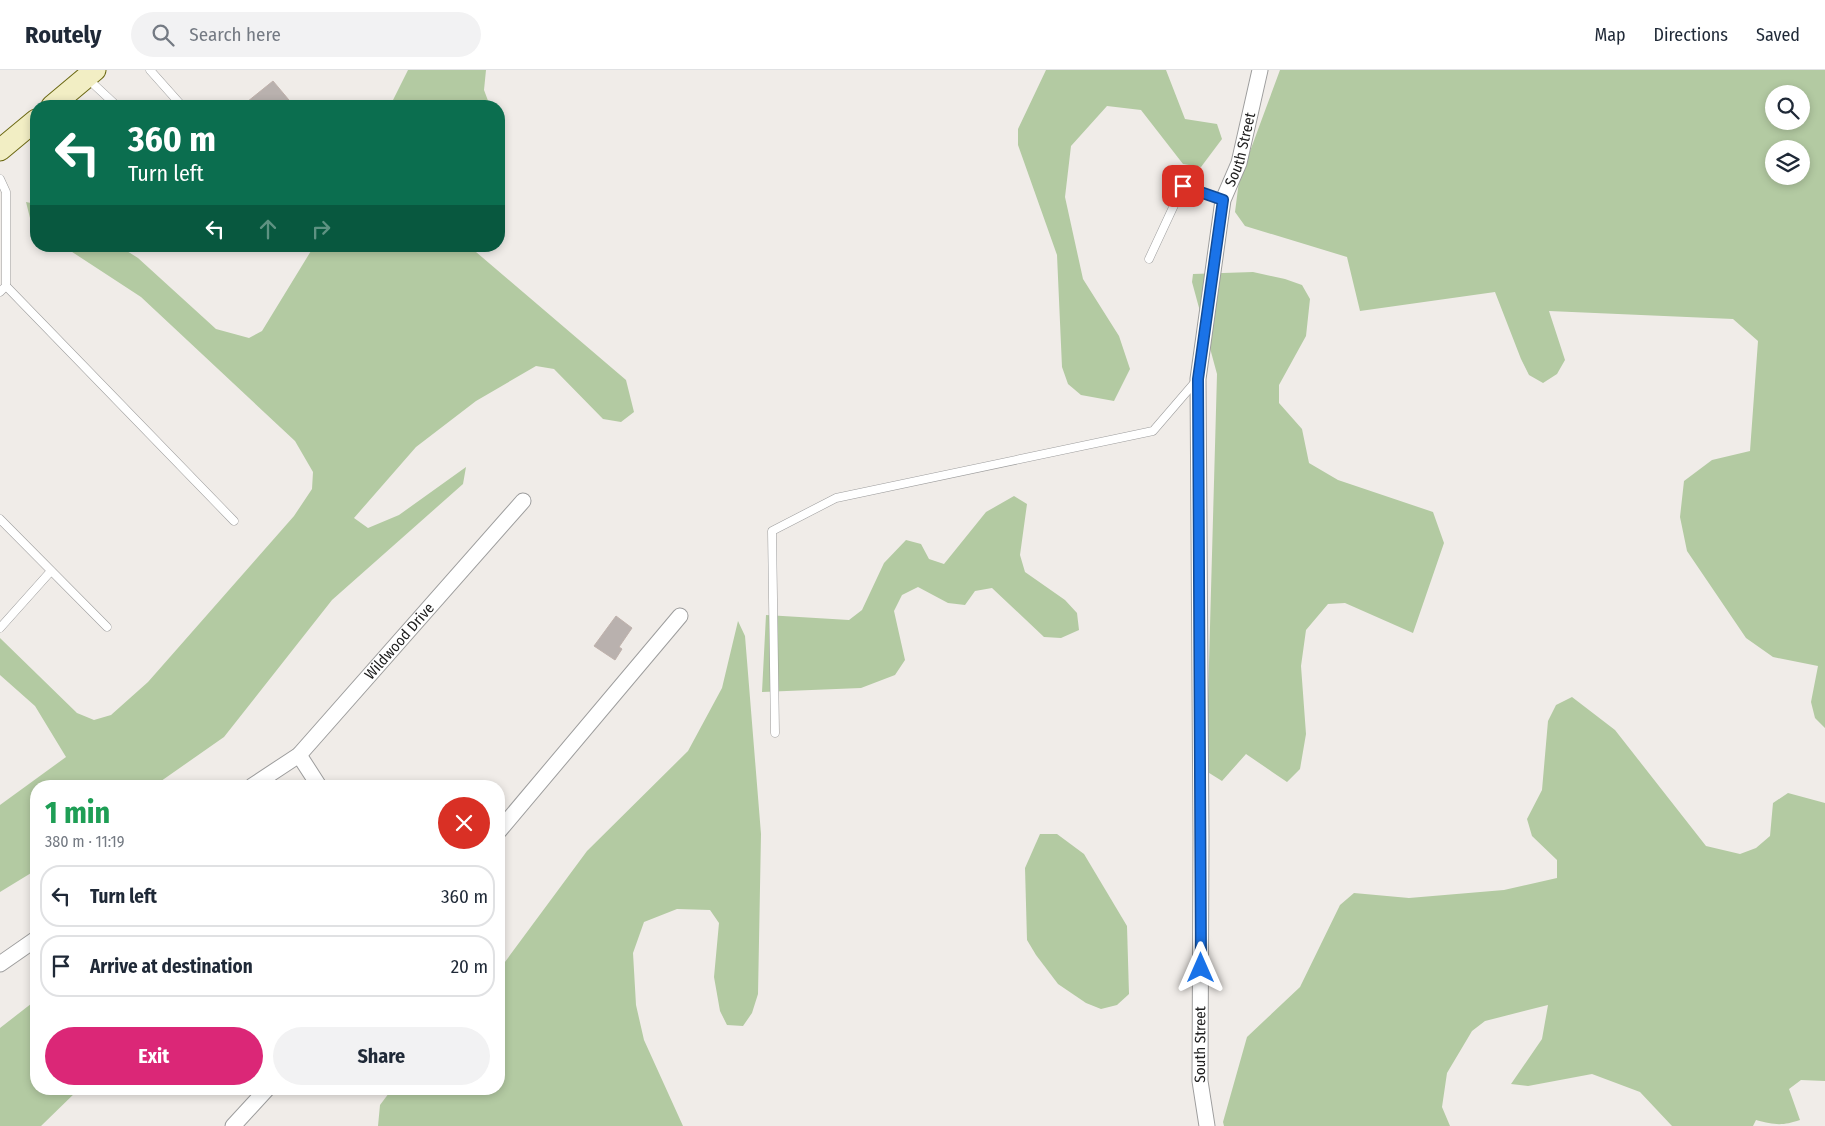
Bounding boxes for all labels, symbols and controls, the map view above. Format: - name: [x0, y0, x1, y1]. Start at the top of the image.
- search box: [131, 12, 481, 57]
- text: Routely: [25, 21, 101, 49]
- icon: search: [149, 21, 177, 49]
- text: Search here: [189, 23, 281, 46]
- text: Map: [1594, 24, 1626, 46]
- text: Directions: [1654, 24, 1728, 46]
- text: Saved: [1756, 24, 1800, 46]
- map controls: [1765, 85, 1810, 185]
- button: search: [1765, 85, 1810, 130]
- street label: South Street: [1221, 111, 1259, 189]
- text: 360 m: [128, 118, 216, 160]
- icon: left: [45, 120, 110, 185]
- button: layers: [1765, 140, 1810, 185]
- text: Turn left: [128, 160, 204, 187]
- pin: [1162, 165, 1204, 207]
- icon: arrive: [1169, 172, 1197, 200]
- icon: left: [201, 215, 229, 243]
- icon: ahead: [254, 215, 282, 243]
- icon: right: [307, 215, 335, 243]
- street label: Wildwood Drive: [361, 599, 438, 683]
- text: 1 min: [45, 795, 110, 831]
- button: close: [438, 797, 490, 849]
- text: 380 m · 11:19: [45, 832, 125, 851]
- icon: left: [47, 882, 75, 910]
- text: Turn left: [90, 885, 157, 908]
- text: 360 m: [441, 885, 488, 908]
- position arrow: [1174, 941, 1226, 993]
- icon: arrive: [47, 952, 75, 980]
- text: Arrive at destination: [90, 955, 253, 978]
- text: 20 m: [451, 955, 488, 978]
- street label: South Street: [1191, 1006, 1209, 1083]
- button: Exit: [45, 1027, 263, 1085]
- button: Share: [273, 1027, 490, 1085]

